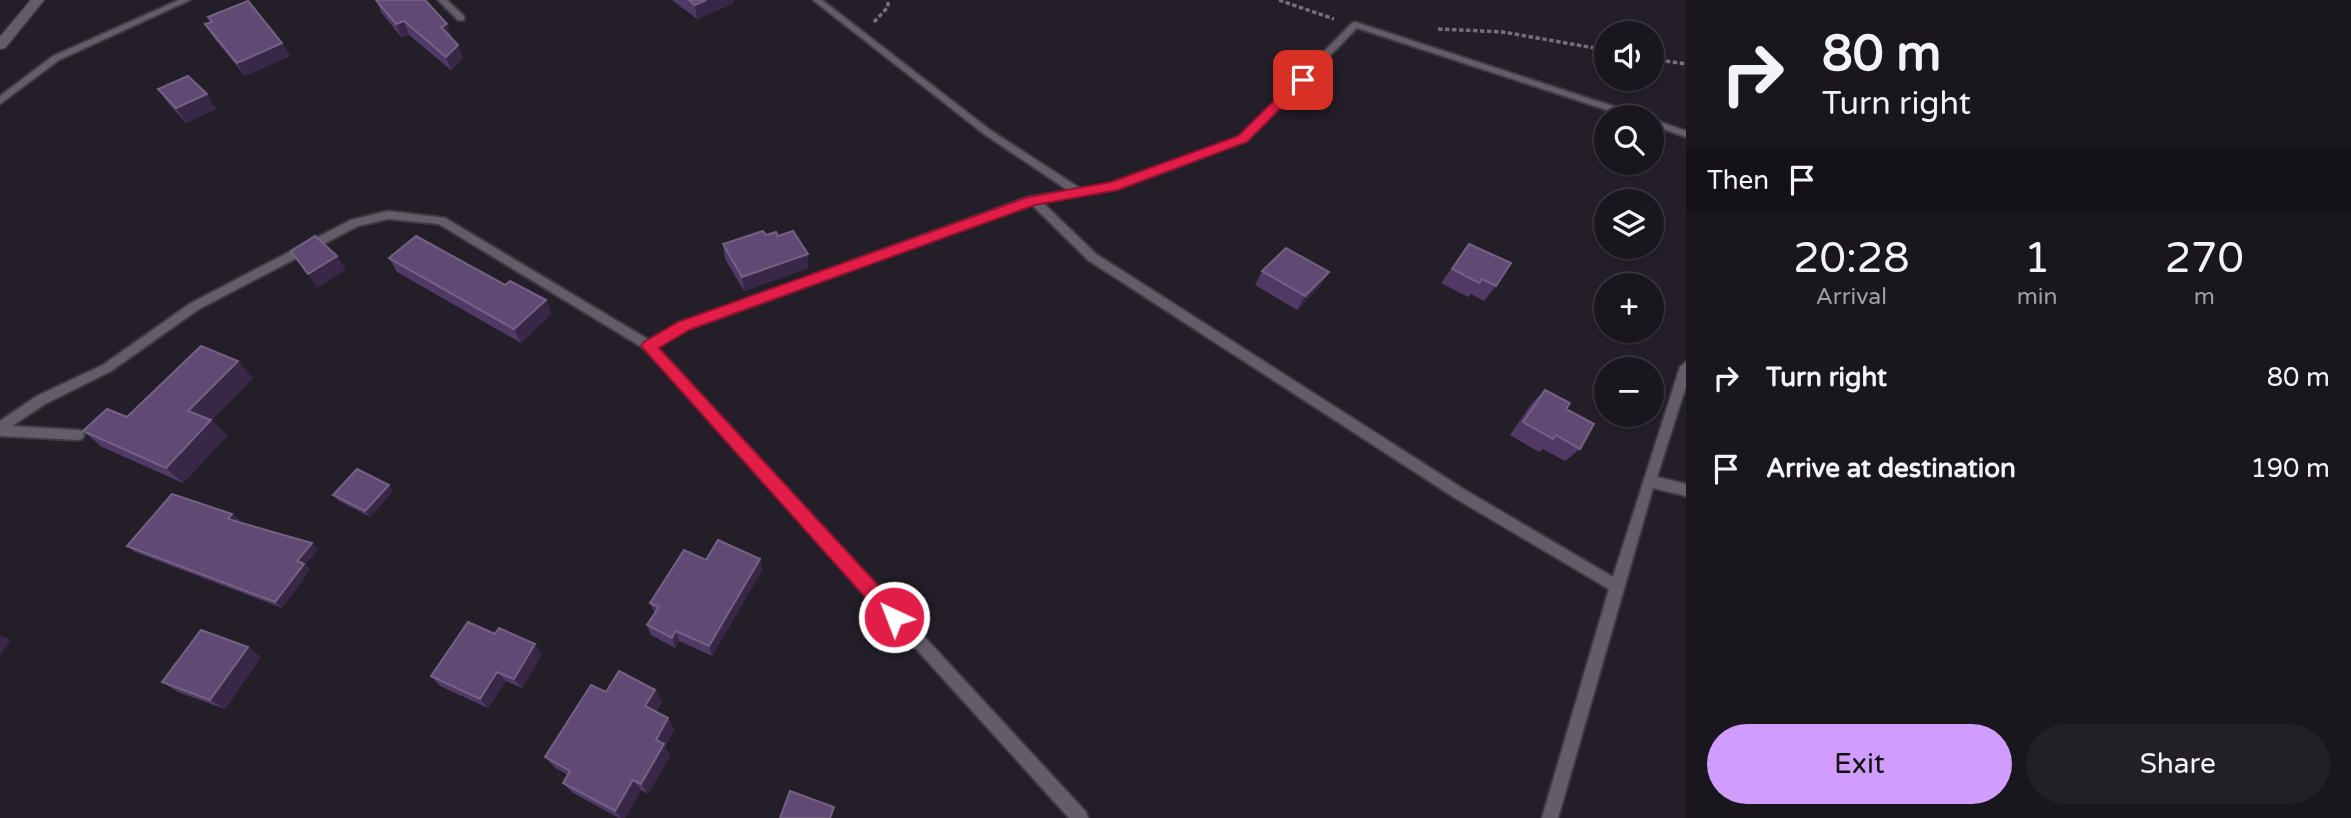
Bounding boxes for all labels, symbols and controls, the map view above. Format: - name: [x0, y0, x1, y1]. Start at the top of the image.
- map controls: [1594, 21, 1664, 427]
- button: sound: [1594, 21, 1664, 91]
- text: 80 m: [1822, 25, 1941, 84]
- icon: right: [1707, 28, 1798, 119]
- pin: [1273, 50, 1333, 110]
- icon: arrive: [1284, 61, 1322, 99]
- text: Turn right: [1822, 85, 1971, 123]
- button: search: [1594, 105, 1664, 175]
- icon: arrive: [1783, 161, 1821, 199]
- text: Then: [1707, 165, 1769, 196]
- button: layers: [1594, 189, 1664, 259]
- text: 20:28: [1793, 233, 1910, 284]
- text: 1: [2024, 233, 2050, 284]
- text: 270: [2165, 233, 2244, 284]
- button: +: [1594, 273, 1664, 343]
- text: Arrival: [1816, 283, 1887, 311]
- text: min: [2017, 283, 2058, 311]
- text: m: [2194, 283, 2215, 311]
- button: −: [1594, 357, 1664, 427]
- icon: right: [1707, 359, 1745, 397]
- text: Turn right: [1766, 362, 1887, 393]
- text: 80 m: [2267, 362, 2330, 393]
- icon: arrive: [1707, 450, 1745, 488]
- text: Arrive at destination: [1766, 453, 2016, 484]
- text: 190 m: [2250, 453, 2330, 484]
- position arrow: [857, 580, 931, 654]
- button: Exit: [1707, 724, 2012, 804]
- button: Share: [2026, 724, 2330, 804]

